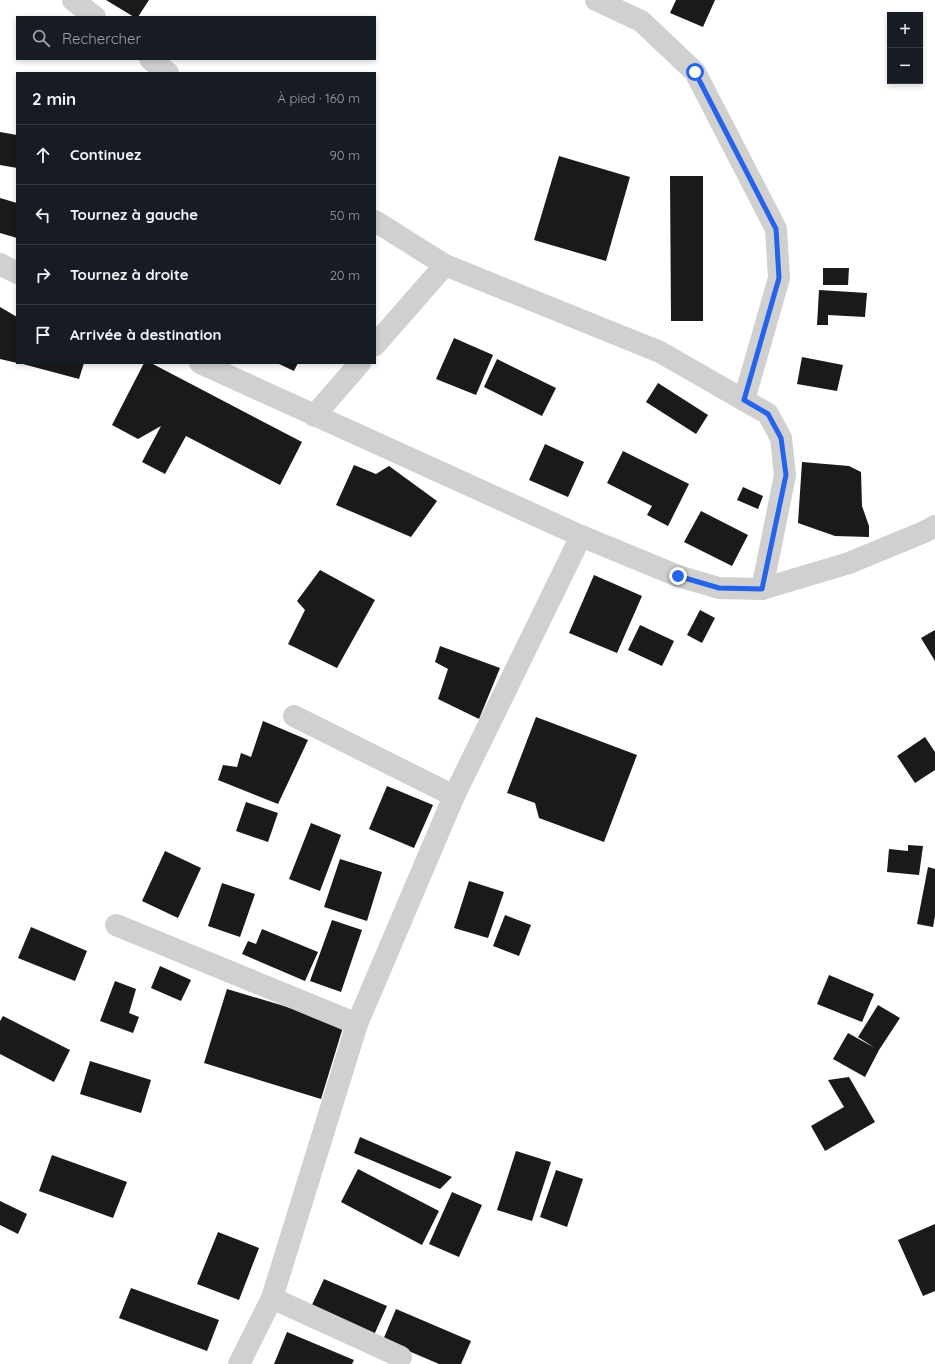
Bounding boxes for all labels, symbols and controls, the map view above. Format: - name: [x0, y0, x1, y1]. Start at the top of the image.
- map controls: [887, 12, 923, 84]
- button: +: [887, 12, 923, 48]
- search box: [16, 16, 376, 60]
- icon: search: [30, 27, 52, 49]
- text: Rechercher: [62, 29, 141, 48]
- button: −: [887, 48, 923, 84]
- route start: [686, 63, 704, 81]
- text: 2 min: [32, 88, 76, 109]
- text: À pied · 160 m: [278, 90, 360, 106]
- icon: ahead: [32, 144, 54, 166]
- text: Continuez: [70, 145, 141, 164]
- text: 90 m: [330, 147, 360, 163]
- icon: left: [32, 204, 54, 226]
- text: Tournez à gauche: [70, 205, 198, 224]
- text: 50 m: [330, 207, 360, 223]
- icon: right: [32, 264, 54, 286]
- text: Tournez à droite: [70, 265, 189, 284]
- text: 20 m: [330, 267, 360, 283]
- icon: arrive: [32, 324, 54, 346]
- text: Arrivée à destination: [70, 325, 222, 344]
- route end: [669, 567, 687, 585]

